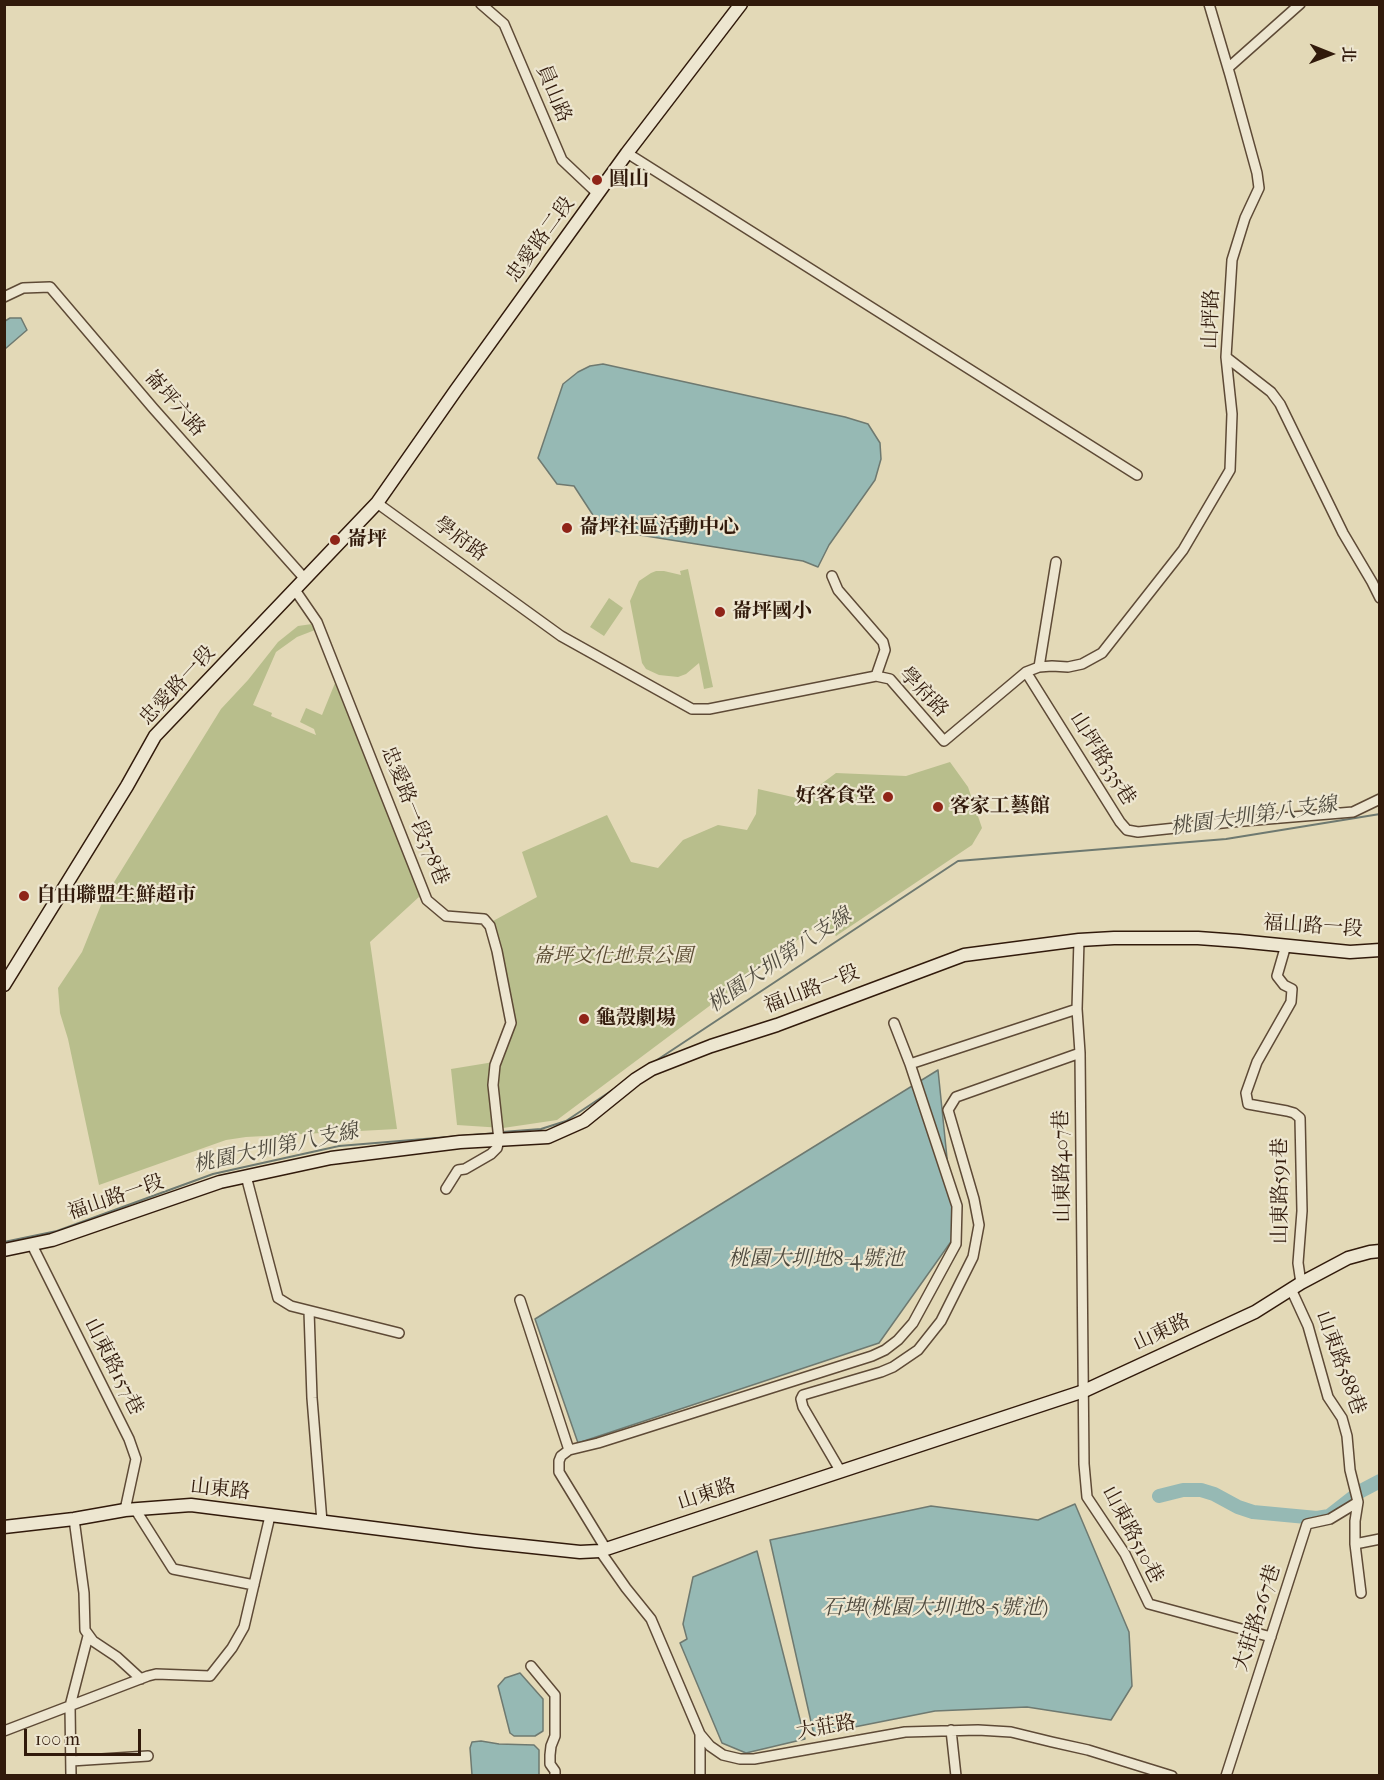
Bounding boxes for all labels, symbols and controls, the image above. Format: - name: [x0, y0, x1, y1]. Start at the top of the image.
- north arrow: [1300, 24, 1360, 84]
- text: 北: [1339, 46, 1358, 62]
- street label: 員山路: [530, 62, 576, 126]
- place label: 圓山: [609, 168, 649, 192]
- marker: 圓山: [590, 173, 604, 187]
- street label: 忠愛路二段: [502, 192, 580, 288]
- street label: 山坪路: [1199, 289, 1225, 349]
- street label: 崙坪六路: [139, 366, 209, 442]
- street label: 學府路: [429, 513, 491, 567]
- place label: 崙坪社區活動中心: [579, 516, 739, 540]
- marker: 崙坪社區活動中心: [560, 521, 574, 535]
- place label: 崙坪: [347, 528, 387, 552]
- marker: 崙坪: [328, 533, 342, 547]
- place label: 崙坪國小: [732, 600, 812, 624]
- marker: 崙坪國小: [713, 605, 727, 619]
- street label: 忠愛路一段: [135, 641, 221, 731]
- street label: 學府路: [894, 663, 952, 723]
- street label: 山坪路335巷: [1064, 708, 1140, 810]
- street label: 忠愛路一段378巷: [375, 743, 453, 889]
- place label: 好客食堂: [796, 785, 876, 809]
- marker: 好客食堂: [881, 790, 895, 804]
- water label: 桃園大圳第八支線: [1169, 793, 1339, 841]
- place label: 客家工藝館: [950, 795, 1050, 819]
- marker: 客家工藝館: [931, 800, 945, 814]
- place label: 自由聯盟生鮮超市: [36, 884, 196, 908]
- marker: 自由聯盟生鮮超市: [17, 889, 31, 903]
- water label: 桃園大圳第八支線: [703, 904, 857, 1018]
- street label: 福山路一段: [1262, 912, 1364, 942]
- park label: 崙坪文化地景公園: [533, 945, 693, 969]
- street label: 福山路一段: [761, 961, 863, 1019]
- place label: 龜殼劇場: [596, 1007, 676, 1031]
- marker: 龜殼劇場: [577, 1012, 591, 1026]
- street label: 山東路407巷: [1050, 1110, 1076, 1222]
- water label: 桃園大圳第八支線: [191, 1119, 361, 1179]
- street label: 山東路591巷: [1269, 1138, 1293, 1244]
- street label: 福山路一段: [65, 1170, 167, 1226]
- water label: 桃園大圳地8-4號池: [728, 1247, 904, 1273]
- street label: 山東路588巷: [1310, 1308, 1370, 1418]
- street label: 山東路: [1130, 1309, 1194, 1357]
- street label: 山東路157巷: [78, 1315, 148, 1419]
- street label: 山東路: [675, 1474, 739, 1516]
- street label: 山東路: [189, 1475, 251, 1505]
- street label: 山東路510巷: [1096, 1482, 1168, 1588]
- street label: 大莊路267巷: [1229, 1562, 1287, 1674]
- water label: 石埤(桃園大圳地8-5號池): [822, 1596, 1048, 1622]
- street label: 大莊路: [794, 1711, 858, 1745]
- scale bar: [27, 1717, 144, 1755]
- text: 100 m: [35, 1729, 80, 1750]

